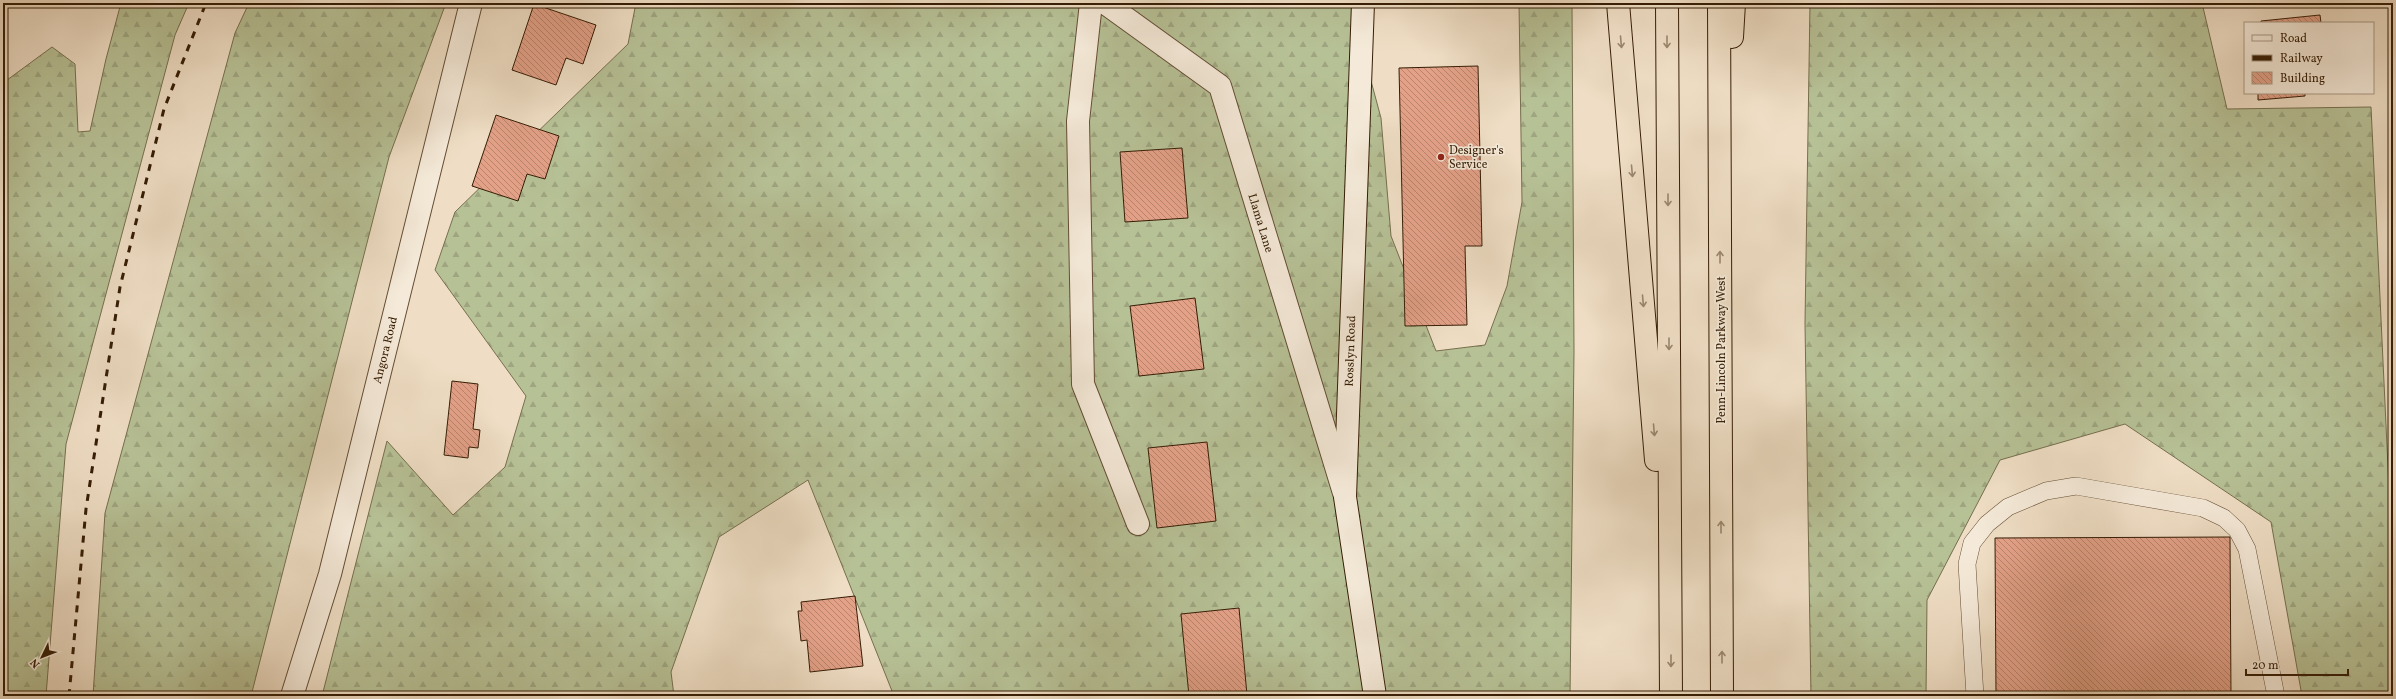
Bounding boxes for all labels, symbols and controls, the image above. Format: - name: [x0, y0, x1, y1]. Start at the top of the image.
- legend: [2244, 22, 2374, 94]
- text: Road: [2280, 31, 2307, 47]
- one-way arrow: [1618, 35, 1625, 48]
- one-way arrow: [1663, 35, 1671, 48]
- text: Railway: [2280, 51, 2323, 67]
- text: Building: [2280, 71, 2325, 87]
- place label: Designer's Service: [1449, 143, 1504, 173]
- marker: Designer's Service: [1436, 152, 1446, 162]
- one-way arrow: [1629, 164, 1636, 177]
- street label: Llama Lane: [1243, 192, 1277, 255]
- one-way arrow: [1664, 193, 1672, 206]
- one-way arrow: [1716, 251, 1724, 264]
- street label: Penn-Lincoln Parkway West: [1714, 276, 1730, 424]
- one-way arrow: [1639, 294, 1647, 307]
- street label: Angora Road: [370, 315, 402, 385]
- street label: Rosslyn Road: [1342, 315, 1360, 387]
- one-way arrow: [1665, 337, 1673, 350]
- one-way arrow: [1650, 424, 1657, 437]
- one-way arrow: [1718, 521, 1725, 534]
- north arrow: [22, 637, 62, 677]
- one-way arrow: [1718, 651, 1726, 664]
- scale bar: [2246, 651, 2348, 677]
- one-way arrow: [1667, 654, 1675, 667]
- text: N: [28, 655, 44, 671]
- text: 20 m: [2252, 658, 2279, 674]

